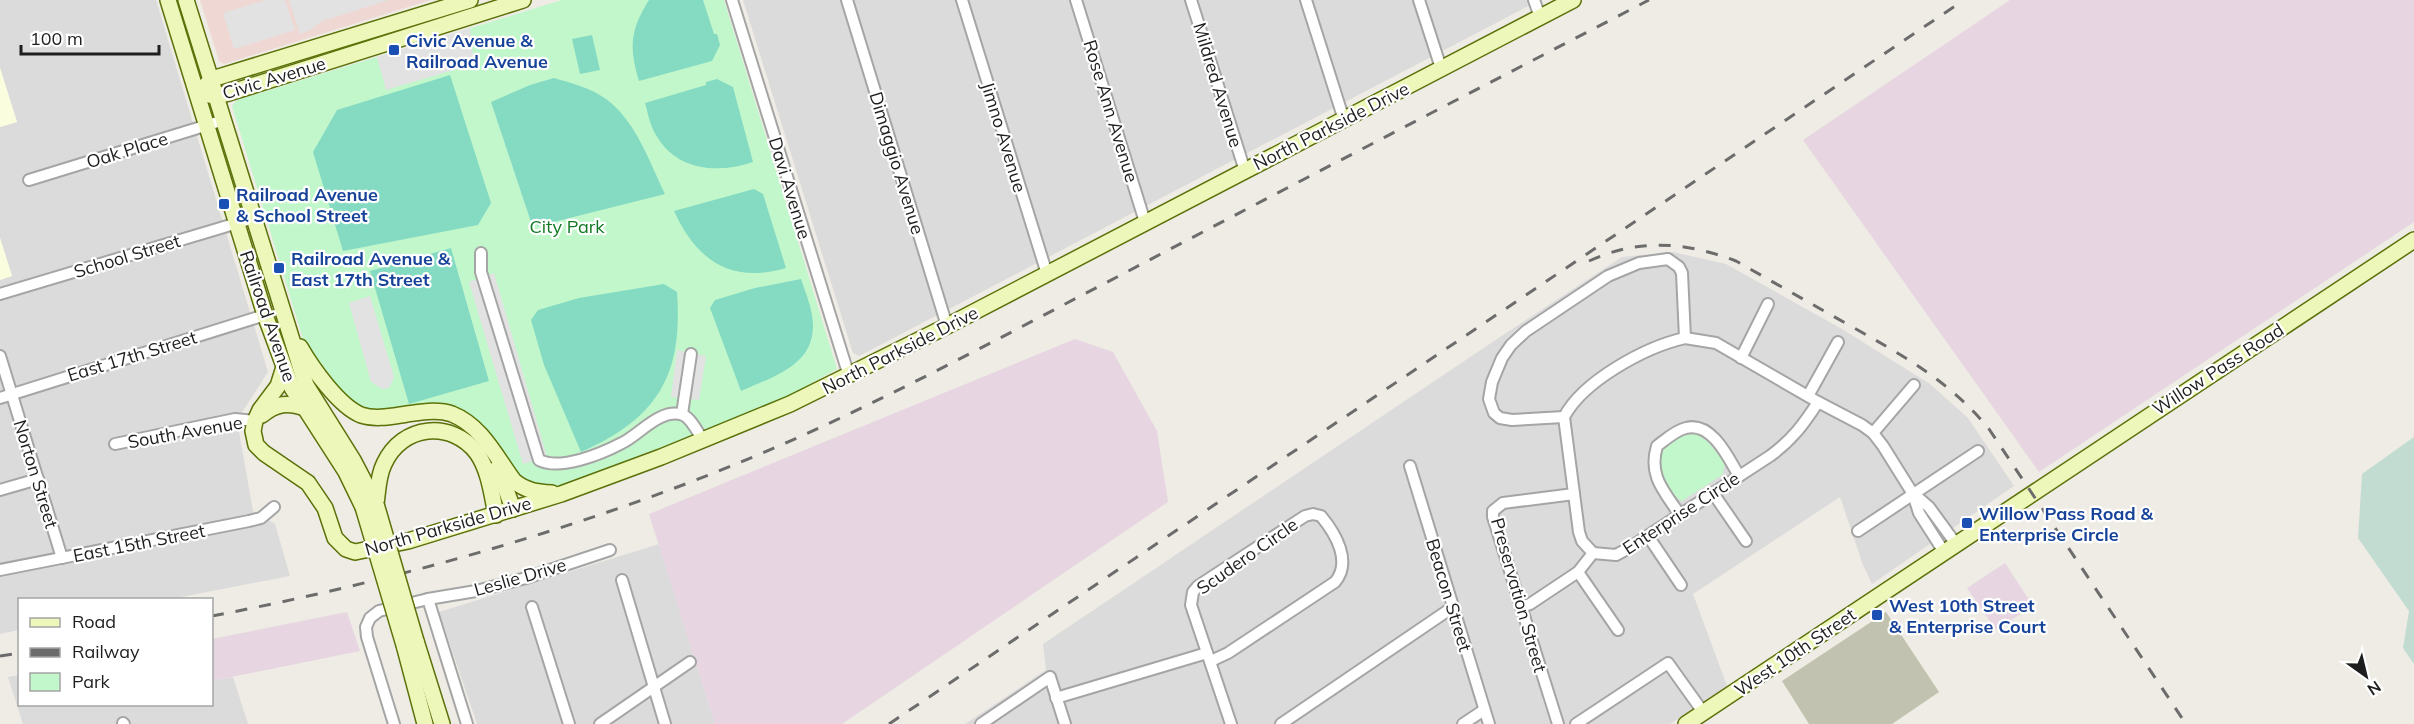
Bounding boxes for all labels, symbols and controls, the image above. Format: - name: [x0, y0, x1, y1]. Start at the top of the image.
- scale bar: [21, 18, 159, 56]
- street label: Mildred Avenue: [1188, 20, 1248, 150]
- text: 100 m: [30, 27, 83, 50]
- place label: Civic Avenue & Railroad Avenue: [406, 29, 548, 73]
- street label: Rose Ann Avenue: [1078, 37, 1144, 185]
- marker: Civic Avenue & Railroad Avenue: [387, 43, 401, 57]
- street label: Civic Avenue: [220, 51, 328, 105]
- street label: North Parkside Drive: [1249, 77, 1413, 175]
- street label: Jimno Avenue: [976, 79, 1032, 195]
- street label: Dimaggio Avenue: [864, 89, 930, 237]
- street label: Oak Place: [83, 127, 171, 173]
- street label: Davi Avenue: [764, 134, 816, 242]
- place label: Railroad Avenue & School Street: [236, 183, 378, 227]
- marker: Railroad Avenue & School Street: [217, 197, 231, 211]
- park label: City Park: [529, 215, 605, 238]
- street label: School Street: [71, 229, 183, 283]
- street label: Railroad Avenue: [235, 247, 301, 385]
- place label: Railroad Avenue & East 17th Street: [291, 247, 451, 291]
- marker: Railroad Avenue & East 17th Street: [272, 261, 286, 275]
- street label: North Parkside Drive: [818, 301, 982, 399]
- street label: Willow Pass Road: [2148, 318, 2288, 420]
- street label: East 17th Street: [65, 325, 199, 387]
- street label: South Avenue: [126, 411, 244, 453]
- street label: Norton Street: [9, 417, 63, 531]
- street label: Enterprise Circle: [1618, 467, 1744, 559]
- street label: North Parkside Drive: [362, 491, 534, 561]
- place label: Willow Pass Road & Enterprise Circle: [1979, 502, 2154, 546]
- street label: Scudero Circle: [1192, 513, 1302, 599]
- street label: Preservation Street: [1486, 515, 1552, 675]
- marker: Willow Pass Road & Enterprise Circle: [1960, 516, 1974, 530]
- street label: East 15th Street: [71, 519, 207, 567]
- street label: Beacon Street: [1421, 536, 1477, 654]
- street label: Leslie Drive: [471, 553, 569, 601]
- place label: West 10th Street & Enterprise Court: [1889, 594, 2046, 638]
- legend: [18, 598, 213, 706]
- street label: West 10th Street: [1730, 603, 1860, 701]
- marker: West 10th Street & Enterprise Court: [1870, 608, 1884, 622]
- text: Road: [72, 610, 116, 633]
- text: Railway: [72, 640, 140, 663]
- north arrow: [2336, 646, 2396, 706]
- text: Park: [72, 670, 111, 693]
- text: N: [2364, 677, 2385, 700]

